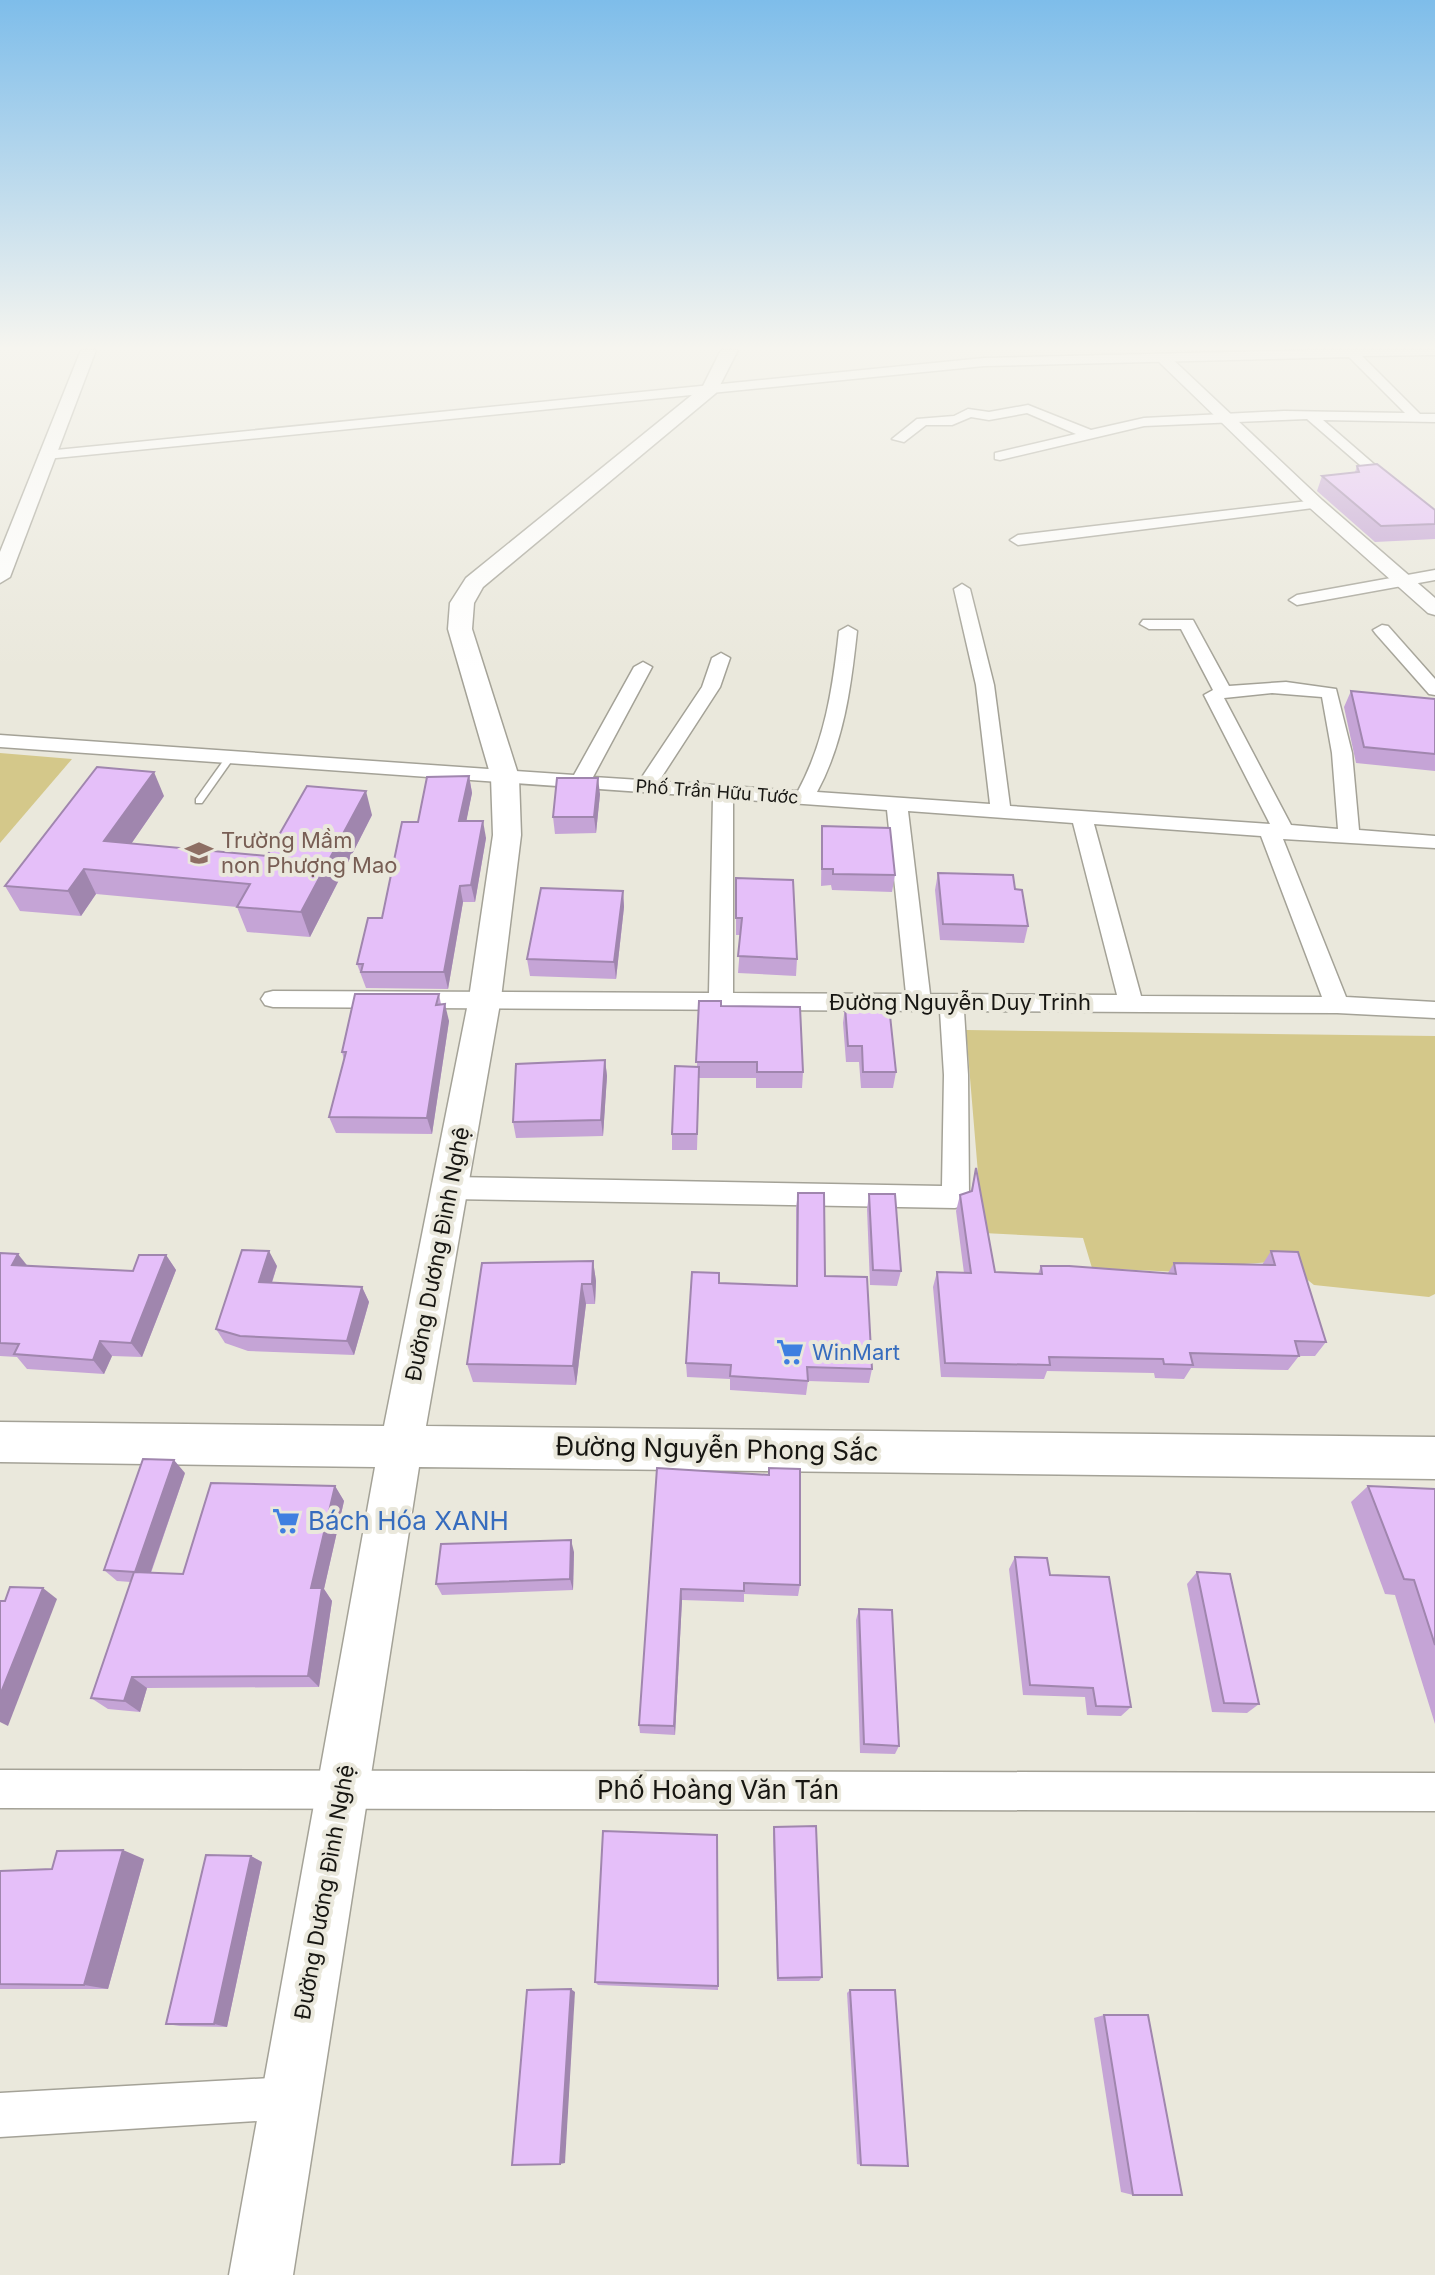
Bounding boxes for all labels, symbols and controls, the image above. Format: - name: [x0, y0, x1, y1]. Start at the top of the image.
- street label: Phố Trần Hữu Tước: [635, 775, 799, 808]
- place label: Trường Mầm non Phượng Mao: [221, 827, 398, 878]
- school or university icon: Trường Mầm non Phượng Mao: [184, 838, 214, 868]
- street label: Đường Nguyễn Duy Trinh: [829, 989, 1091, 1015]
- street label: Đường Dương Đình Nghệ: [400, 1125, 474, 1383]
- supermarket icon: WinMart: [775, 1337, 805, 1367]
- place label: WinMart: [812, 1339, 900, 1365]
- street label: Đường Nguyễn Phong Sắc: [555, 1430, 879, 1467]
- place label: Bách Hóa XANH: [308, 1505, 509, 1536]
- supermarket icon: Bách Hóa XANH: [271, 1506, 301, 1536]
- street label: Đường Dương Đình Nghệ: [289, 1762, 359, 2022]
- street label: Phố Hoàng Văn Tán: [597, 1774, 839, 1805]

